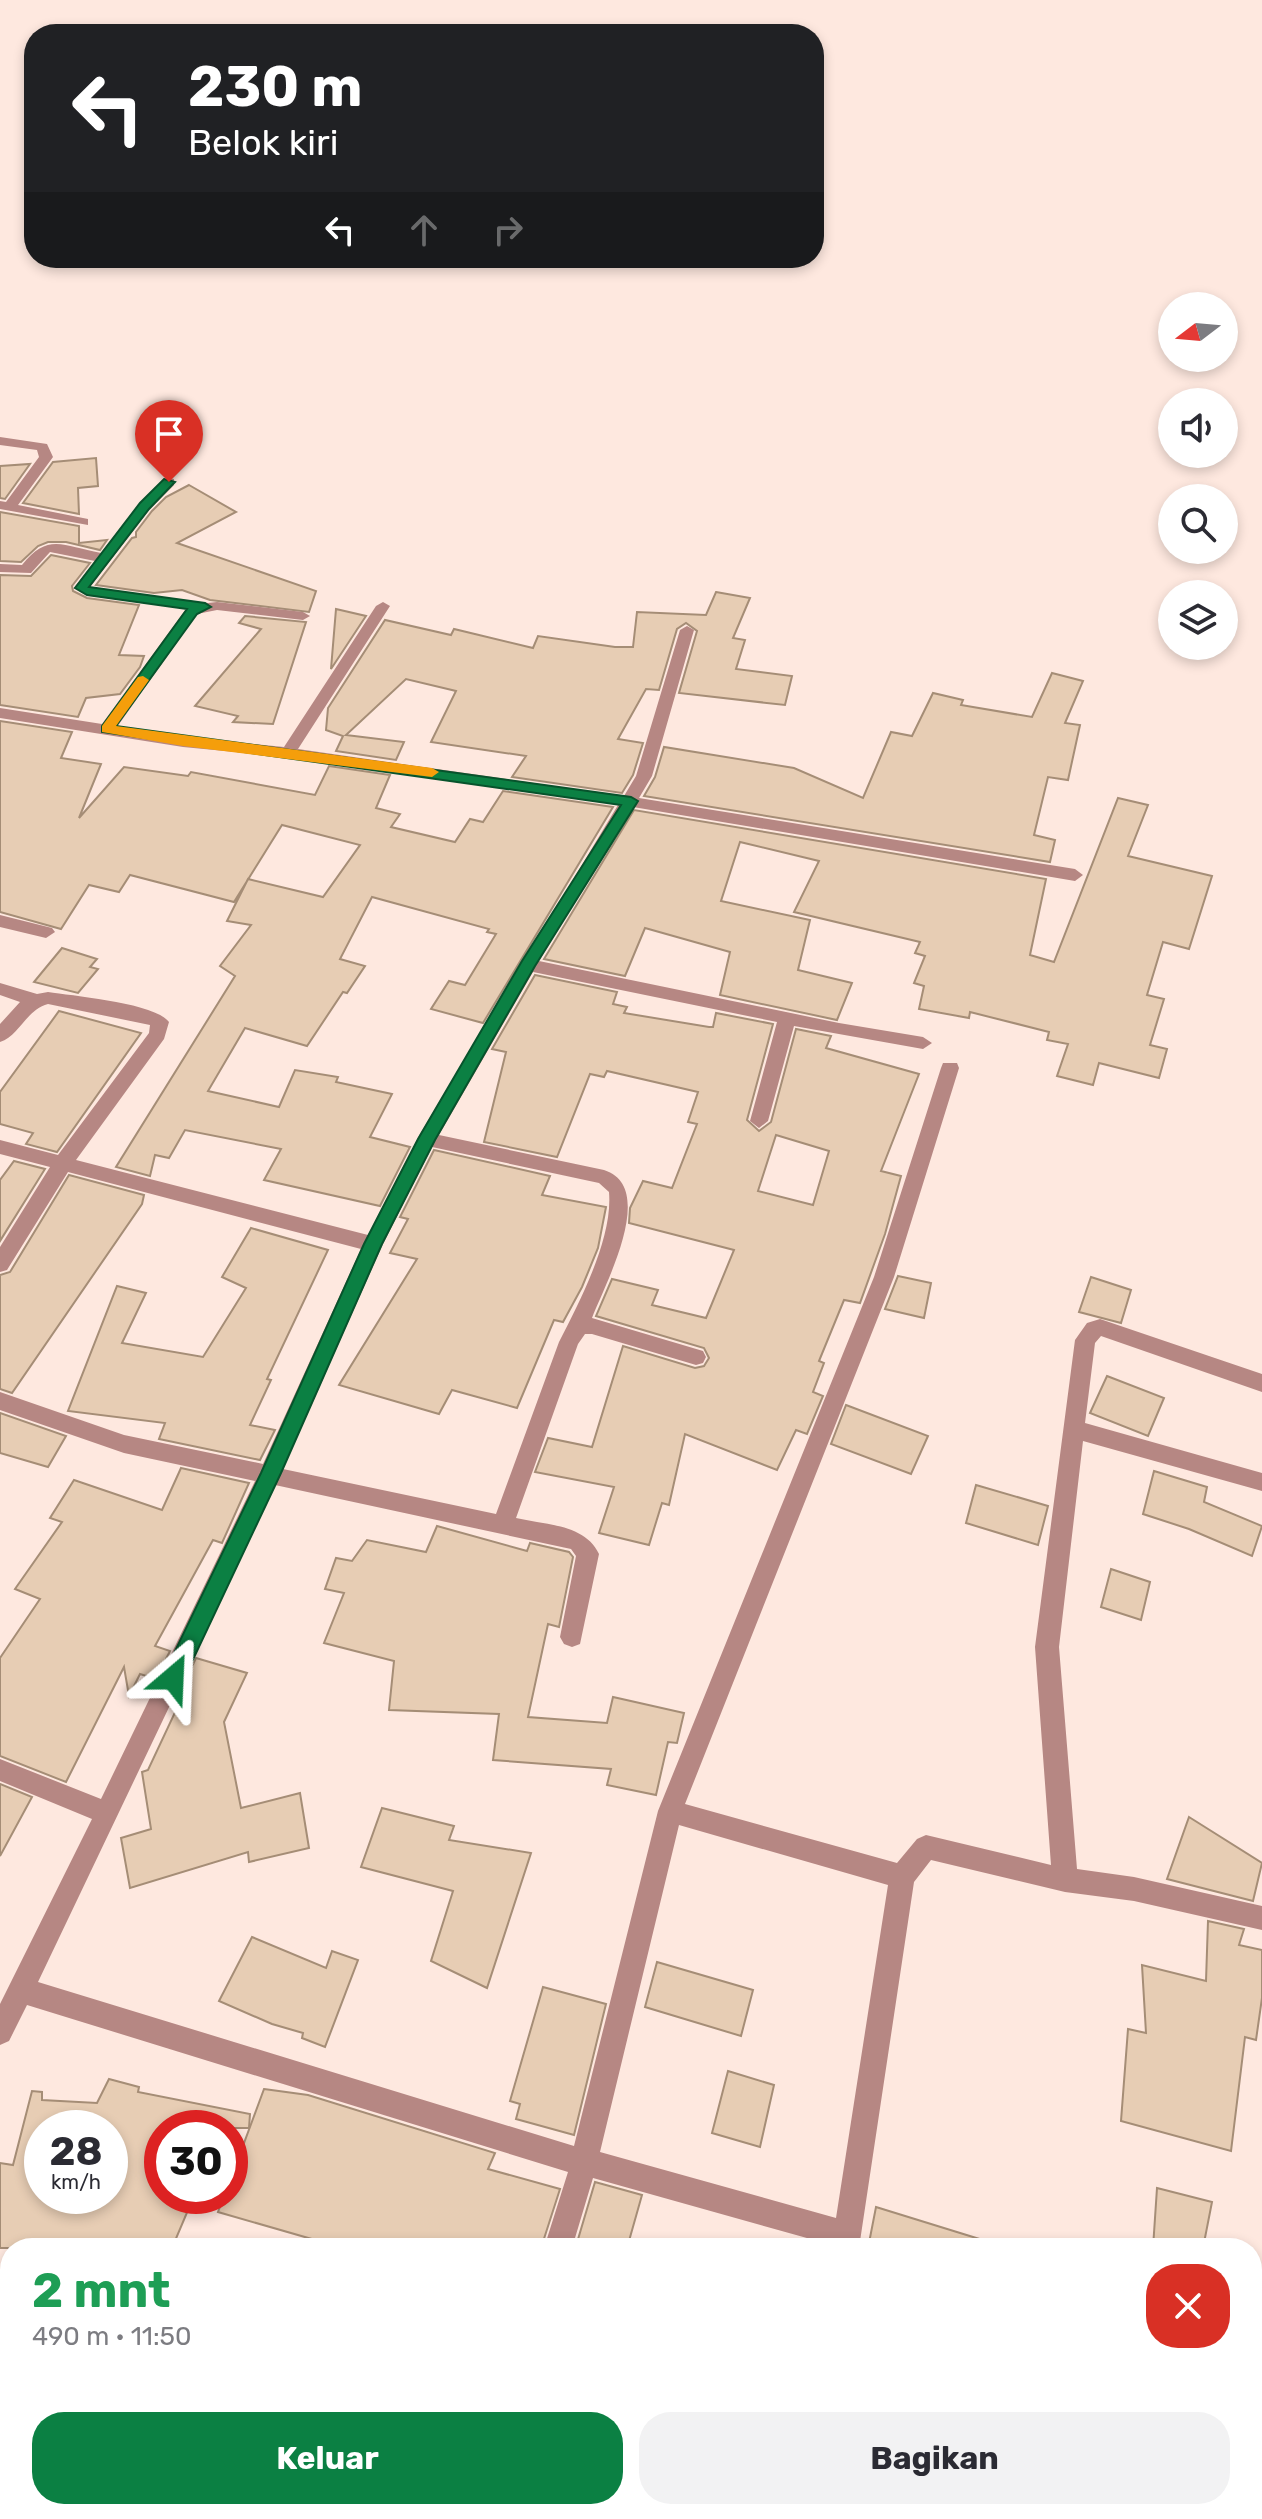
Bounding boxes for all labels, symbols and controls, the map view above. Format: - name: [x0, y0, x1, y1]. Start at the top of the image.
- text: 230 m: [188, 54, 363, 120]
- icon: left: [56, 56, 160, 160]
- text: Belok kiri: [188, 121, 338, 164]
- icon: left: [318, 208, 362, 252]
- icon: ahead: [402, 208, 446, 252]
- icon: right: [486, 208, 530, 252]
- north arrow: [1158, 292, 1238, 372]
- map controls: [1158, 292, 1238, 660]
- button: sound: [1158, 388, 1238, 468]
- pin: [135, 400, 203, 482]
- icon: arrive: [147, 412, 191, 456]
- button: search: [1158, 484, 1238, 564]
- button: layers: [1158, 580, 1238, 660]
- position arrow: [131, 1636, 215, 1720]
- speed limit sign: 30: [144, 2110, 248, 2214]
- text: 28: [49, 2128, 103, 2175]
- text: km/h: [51, 2170, 101, 2194]
- text: 2 mnt: [32, 2262, 170, 2319]
- button: close: [1146, 2264, 1230, 2348]
- text: 490 m · 11:50: [32, 2321, 192, 2352]
- button: Keluar: [32, 2412, 623, 2504]
- button: Bagikan: [639, 2412, 1230, 2504]

